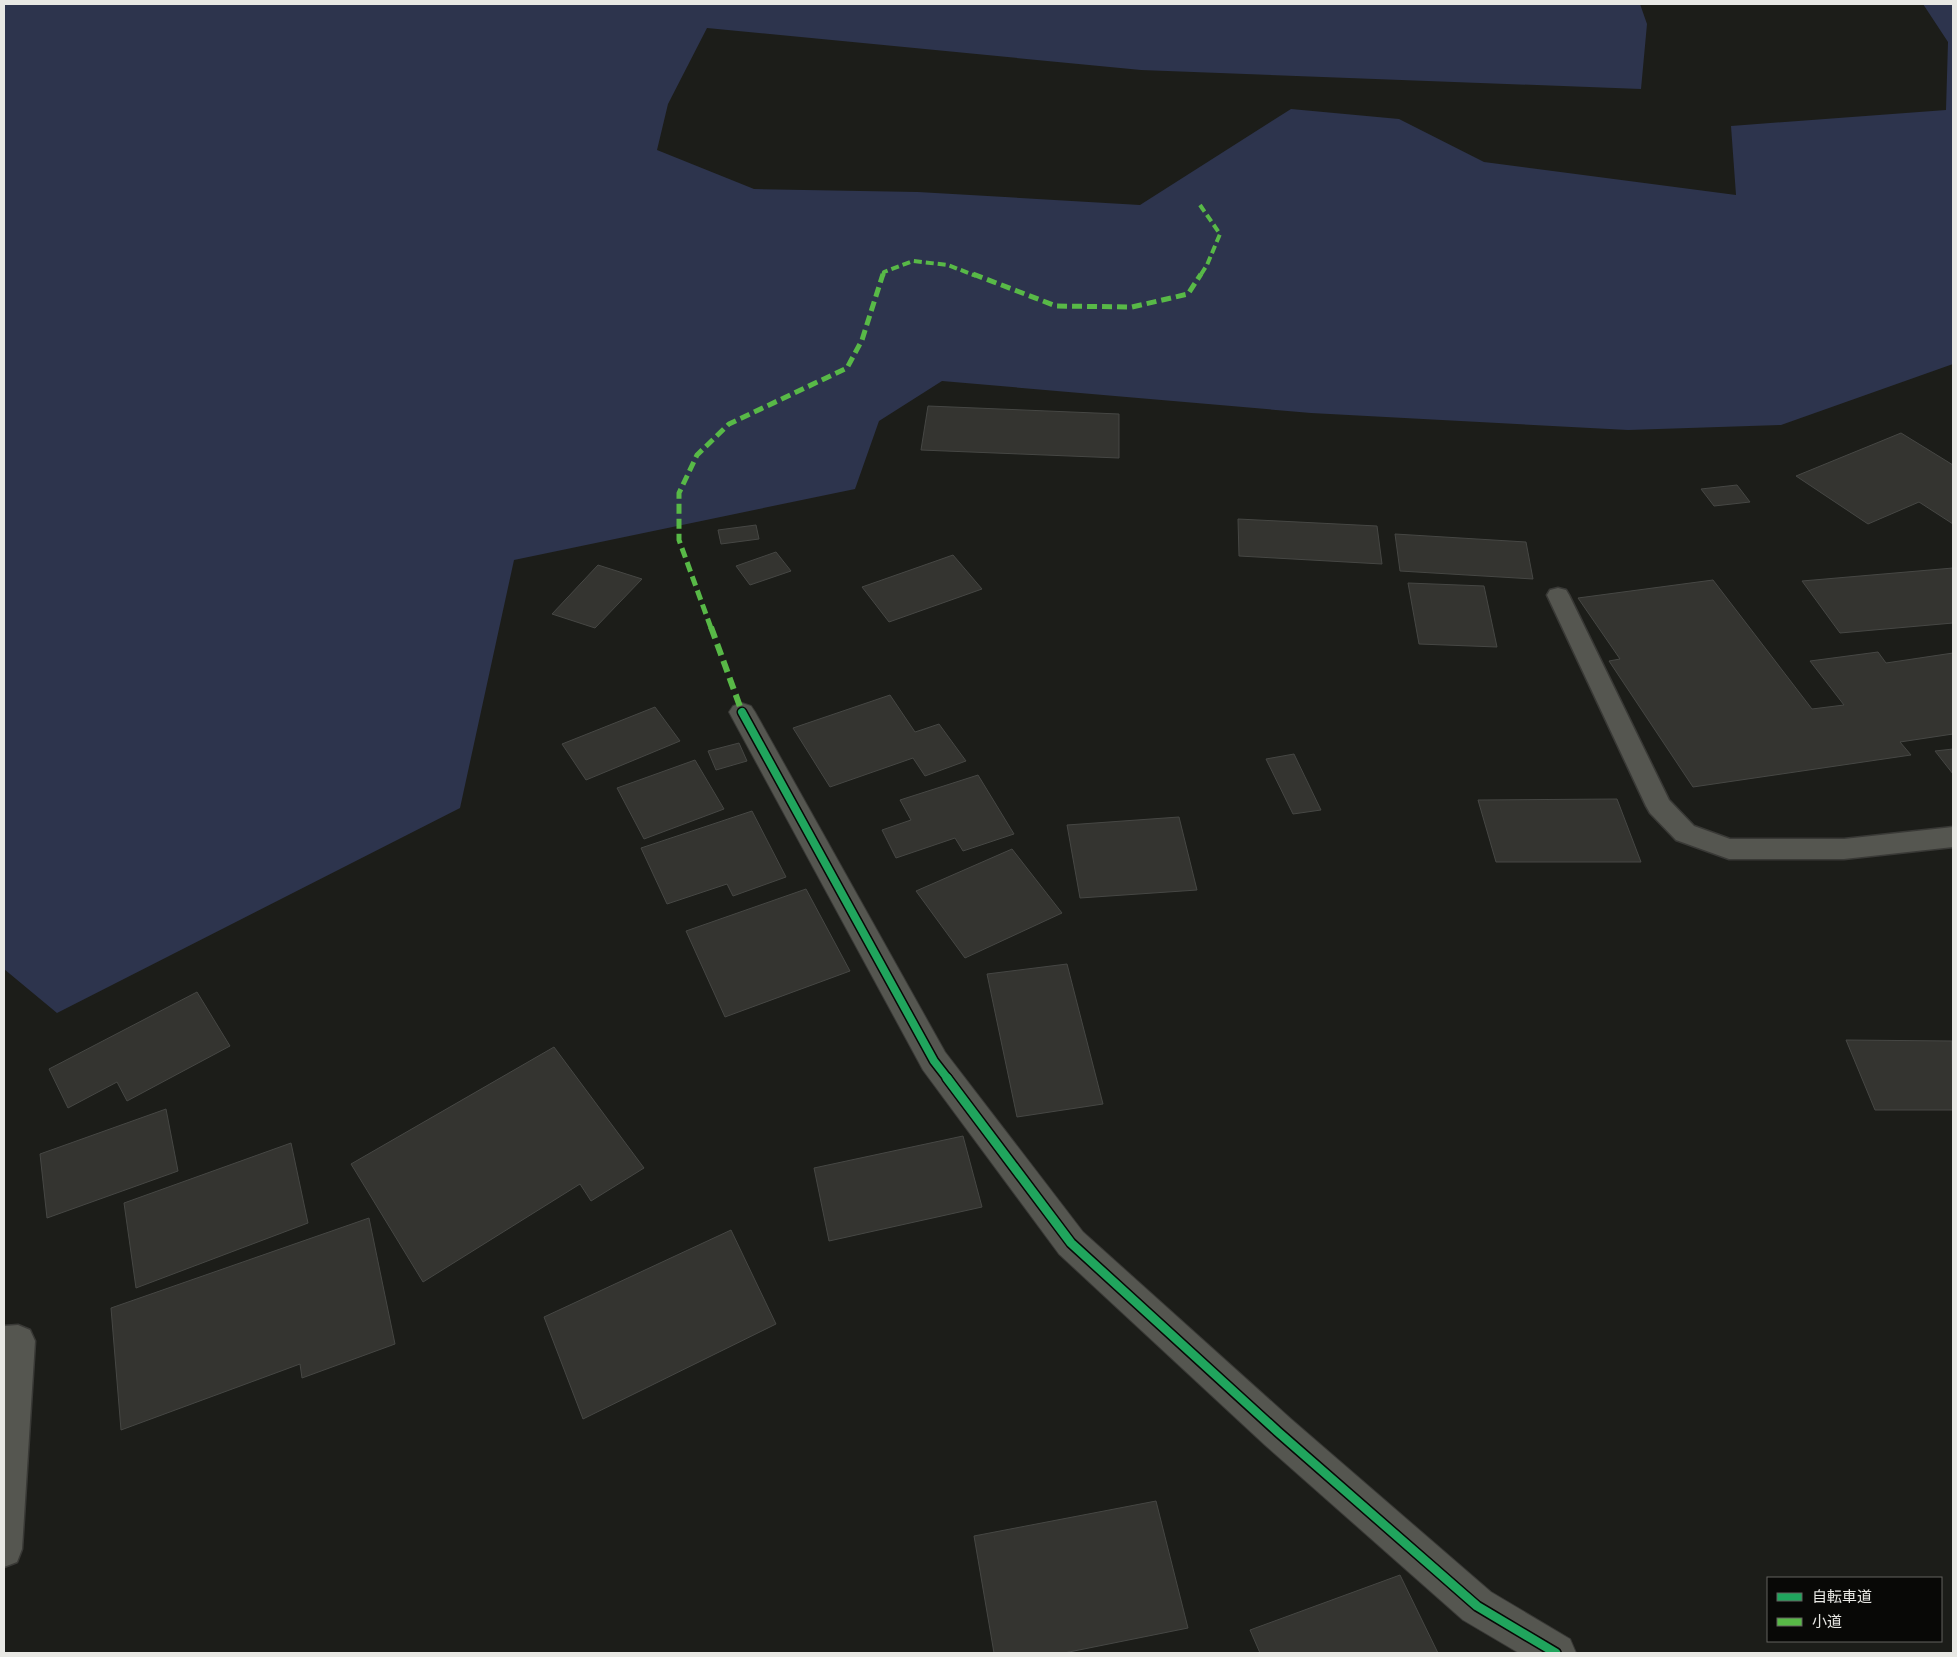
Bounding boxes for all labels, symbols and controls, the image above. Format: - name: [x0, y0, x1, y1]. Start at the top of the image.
- legend: [1767, 1577, 1942, 1642]
- text: 自転車道: [1812, 1586, 1872, 1606]
- text: 小道: [1812, 1611, 1842, 1631]

